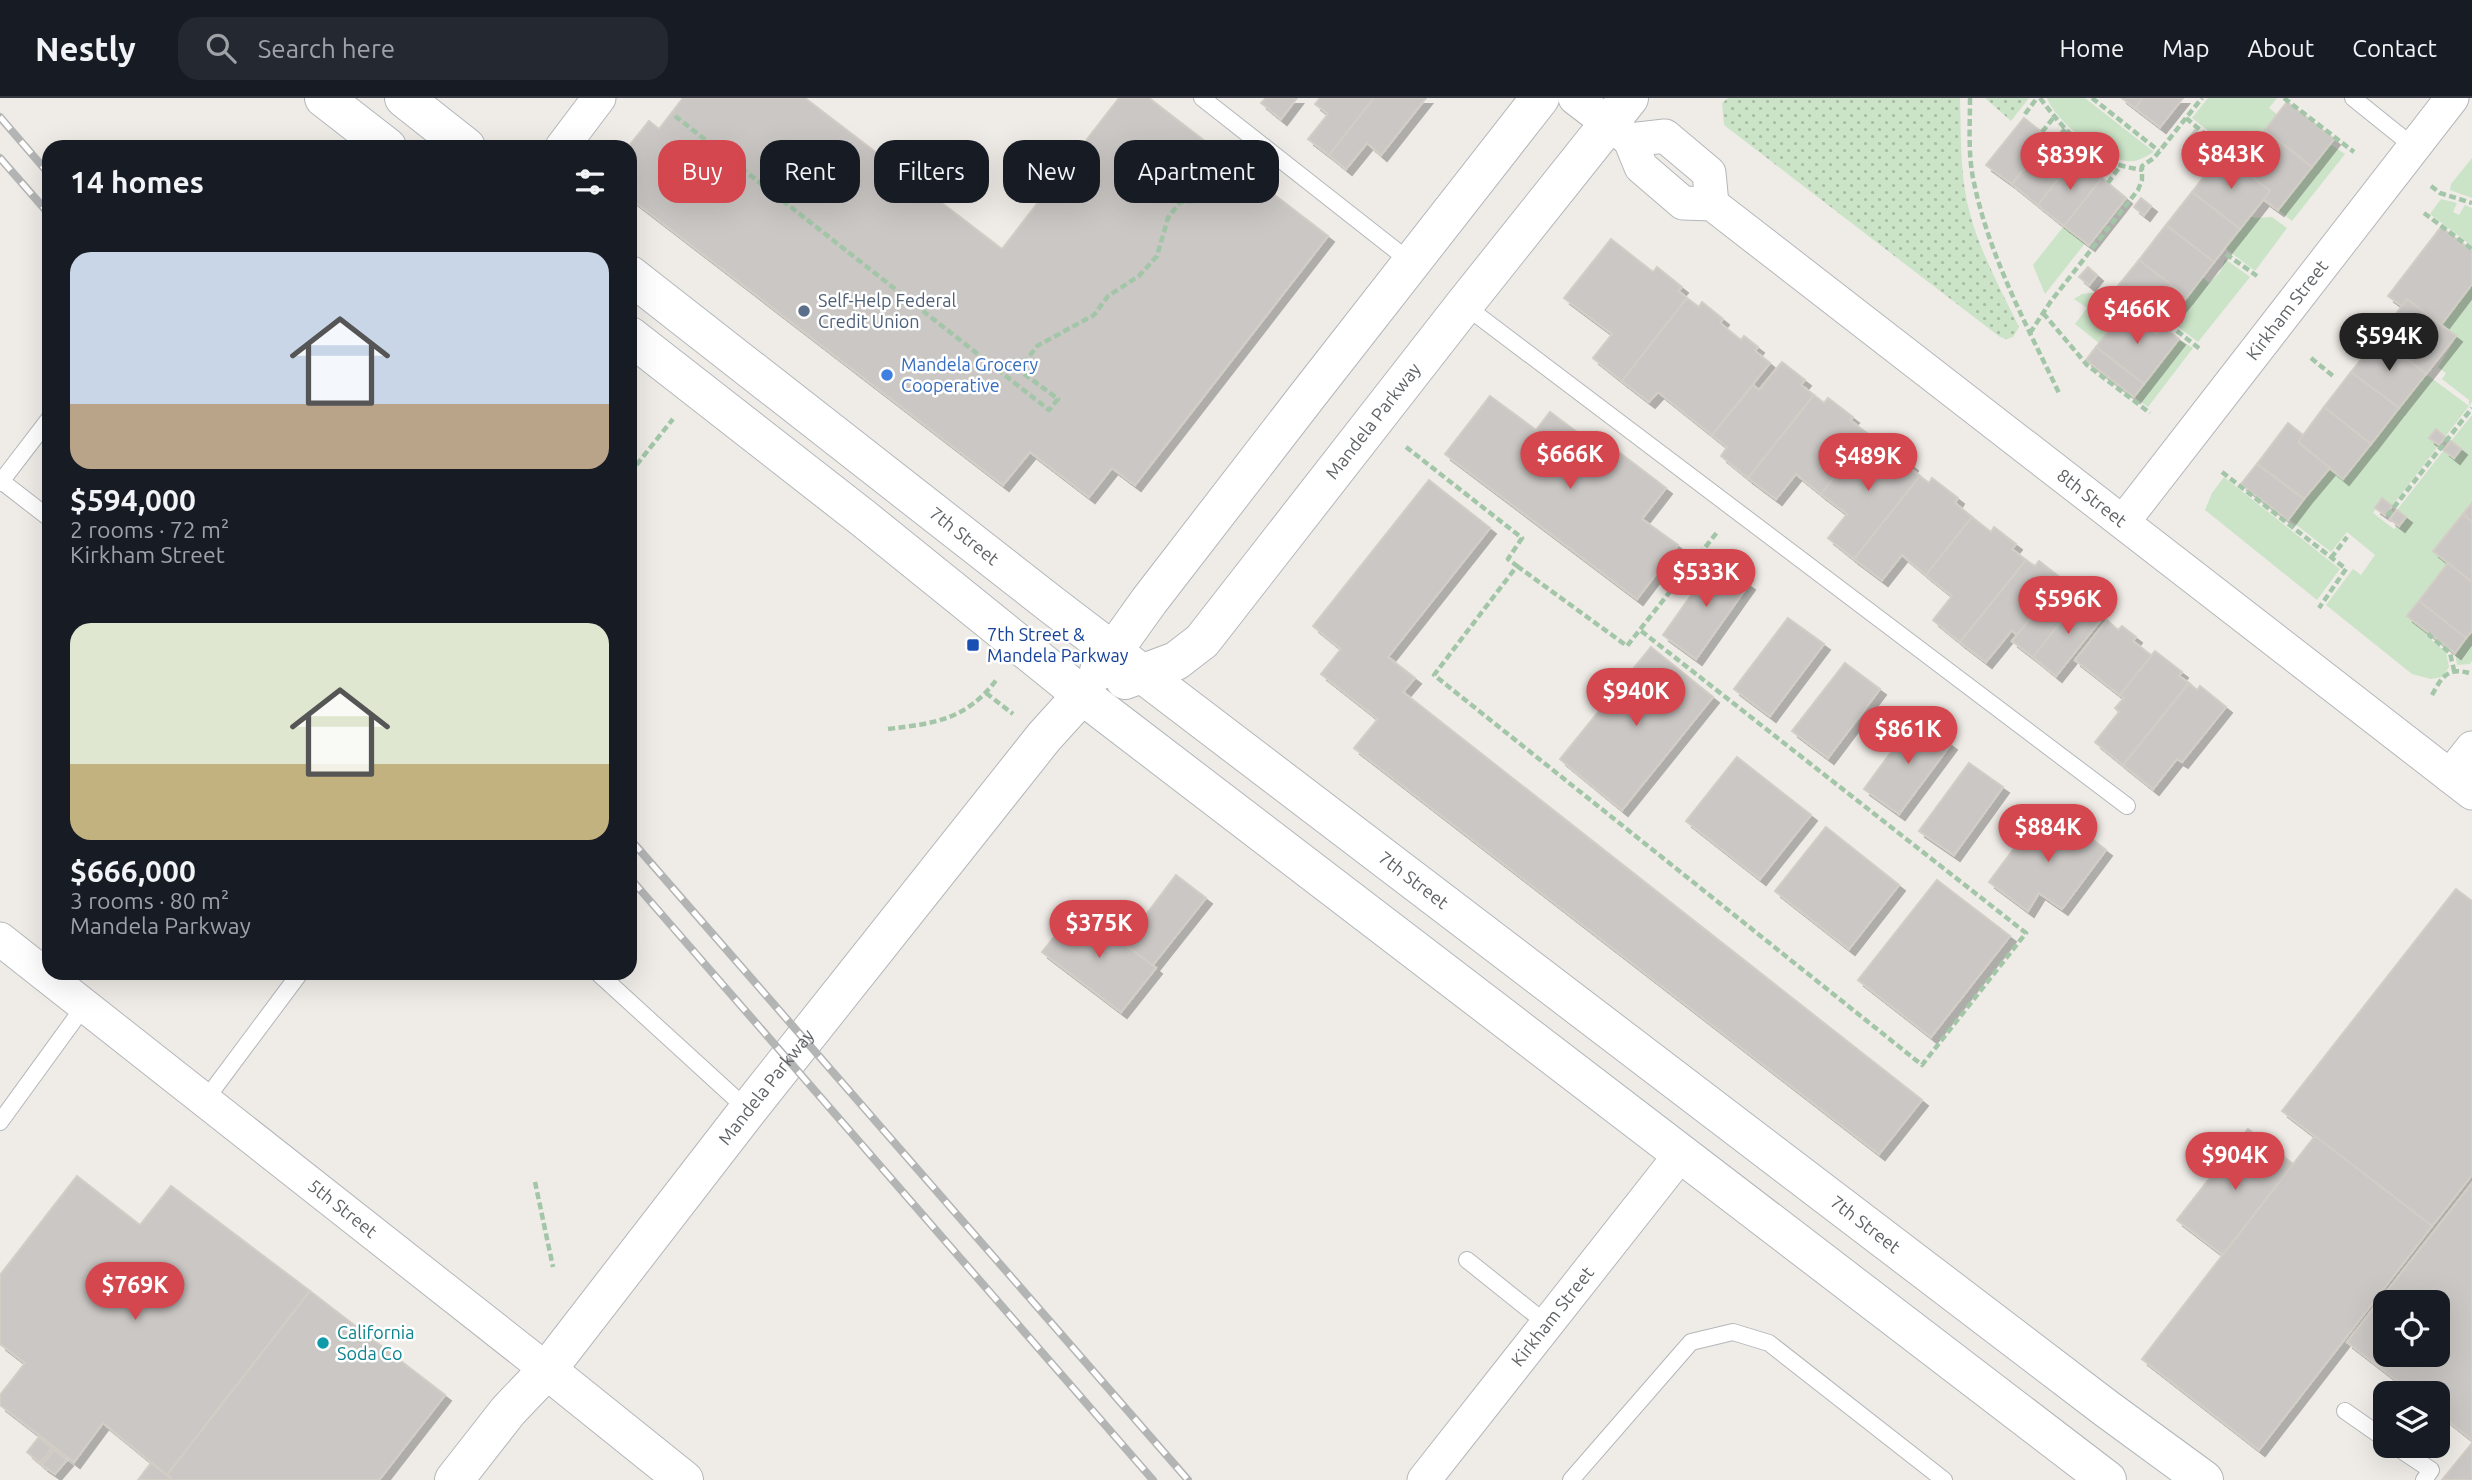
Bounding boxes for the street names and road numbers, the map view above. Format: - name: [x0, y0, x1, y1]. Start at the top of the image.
- street label: Kirkham Street: [2241, 256, 2332, 364]
- street label: Mandela Parkway: [1321, 358, 1424, 483]
- street label: 8th Street: [2054, 464, 2131, 530]
- street label: 7th Street: [926, 502, 1003, 569]
- street label: 7th Street: [1375, 847, 1453, 912]
- street label: Mandela Parkway: [714, 1025, 817, 1148]
- street label: 5th Street: [305, 1175, 381, 1241]
- street label: 7th Street: [1827, 1191, 1904, 1257]
- street label: Kirkham Street: [1507, 1262, 1597, 1370]

